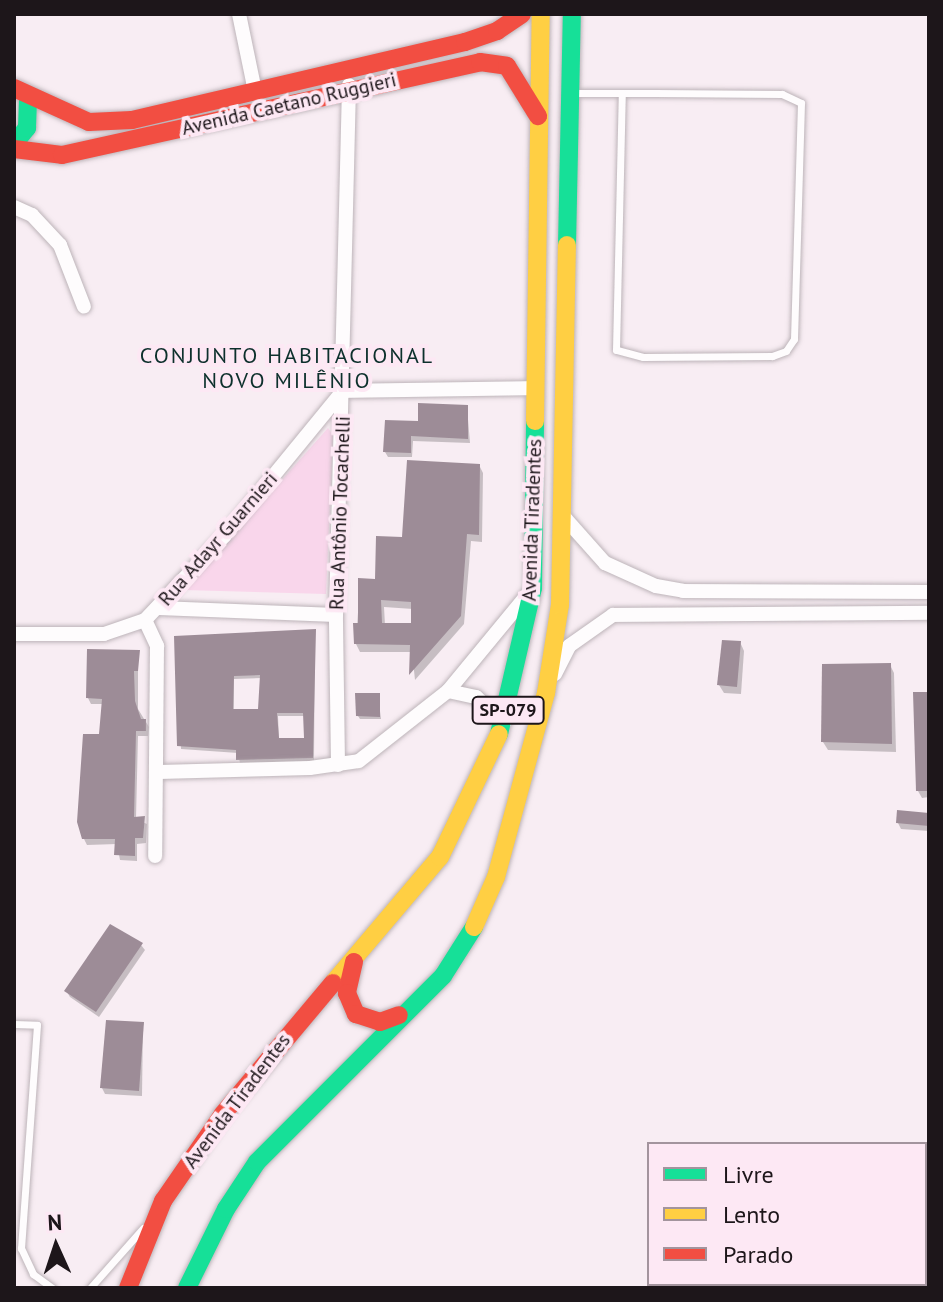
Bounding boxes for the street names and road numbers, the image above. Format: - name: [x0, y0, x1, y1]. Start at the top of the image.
- street label: Avenida Caetano Ruggieri: [179, 68, 399, 140]
- street label: Rua Antônio Tocachelli: [325, 415, 355, 611]
- street label: Avenida Tiradentes: [517, 438, 547, 602]
- street label: Rua Adayr Guarnieri: [153, 467, 283, 611]
- road number: SP-079: [470, 696, 546, 724]
- street label: Avenida Tiradentes: [178, 1029, 296, 1173]

